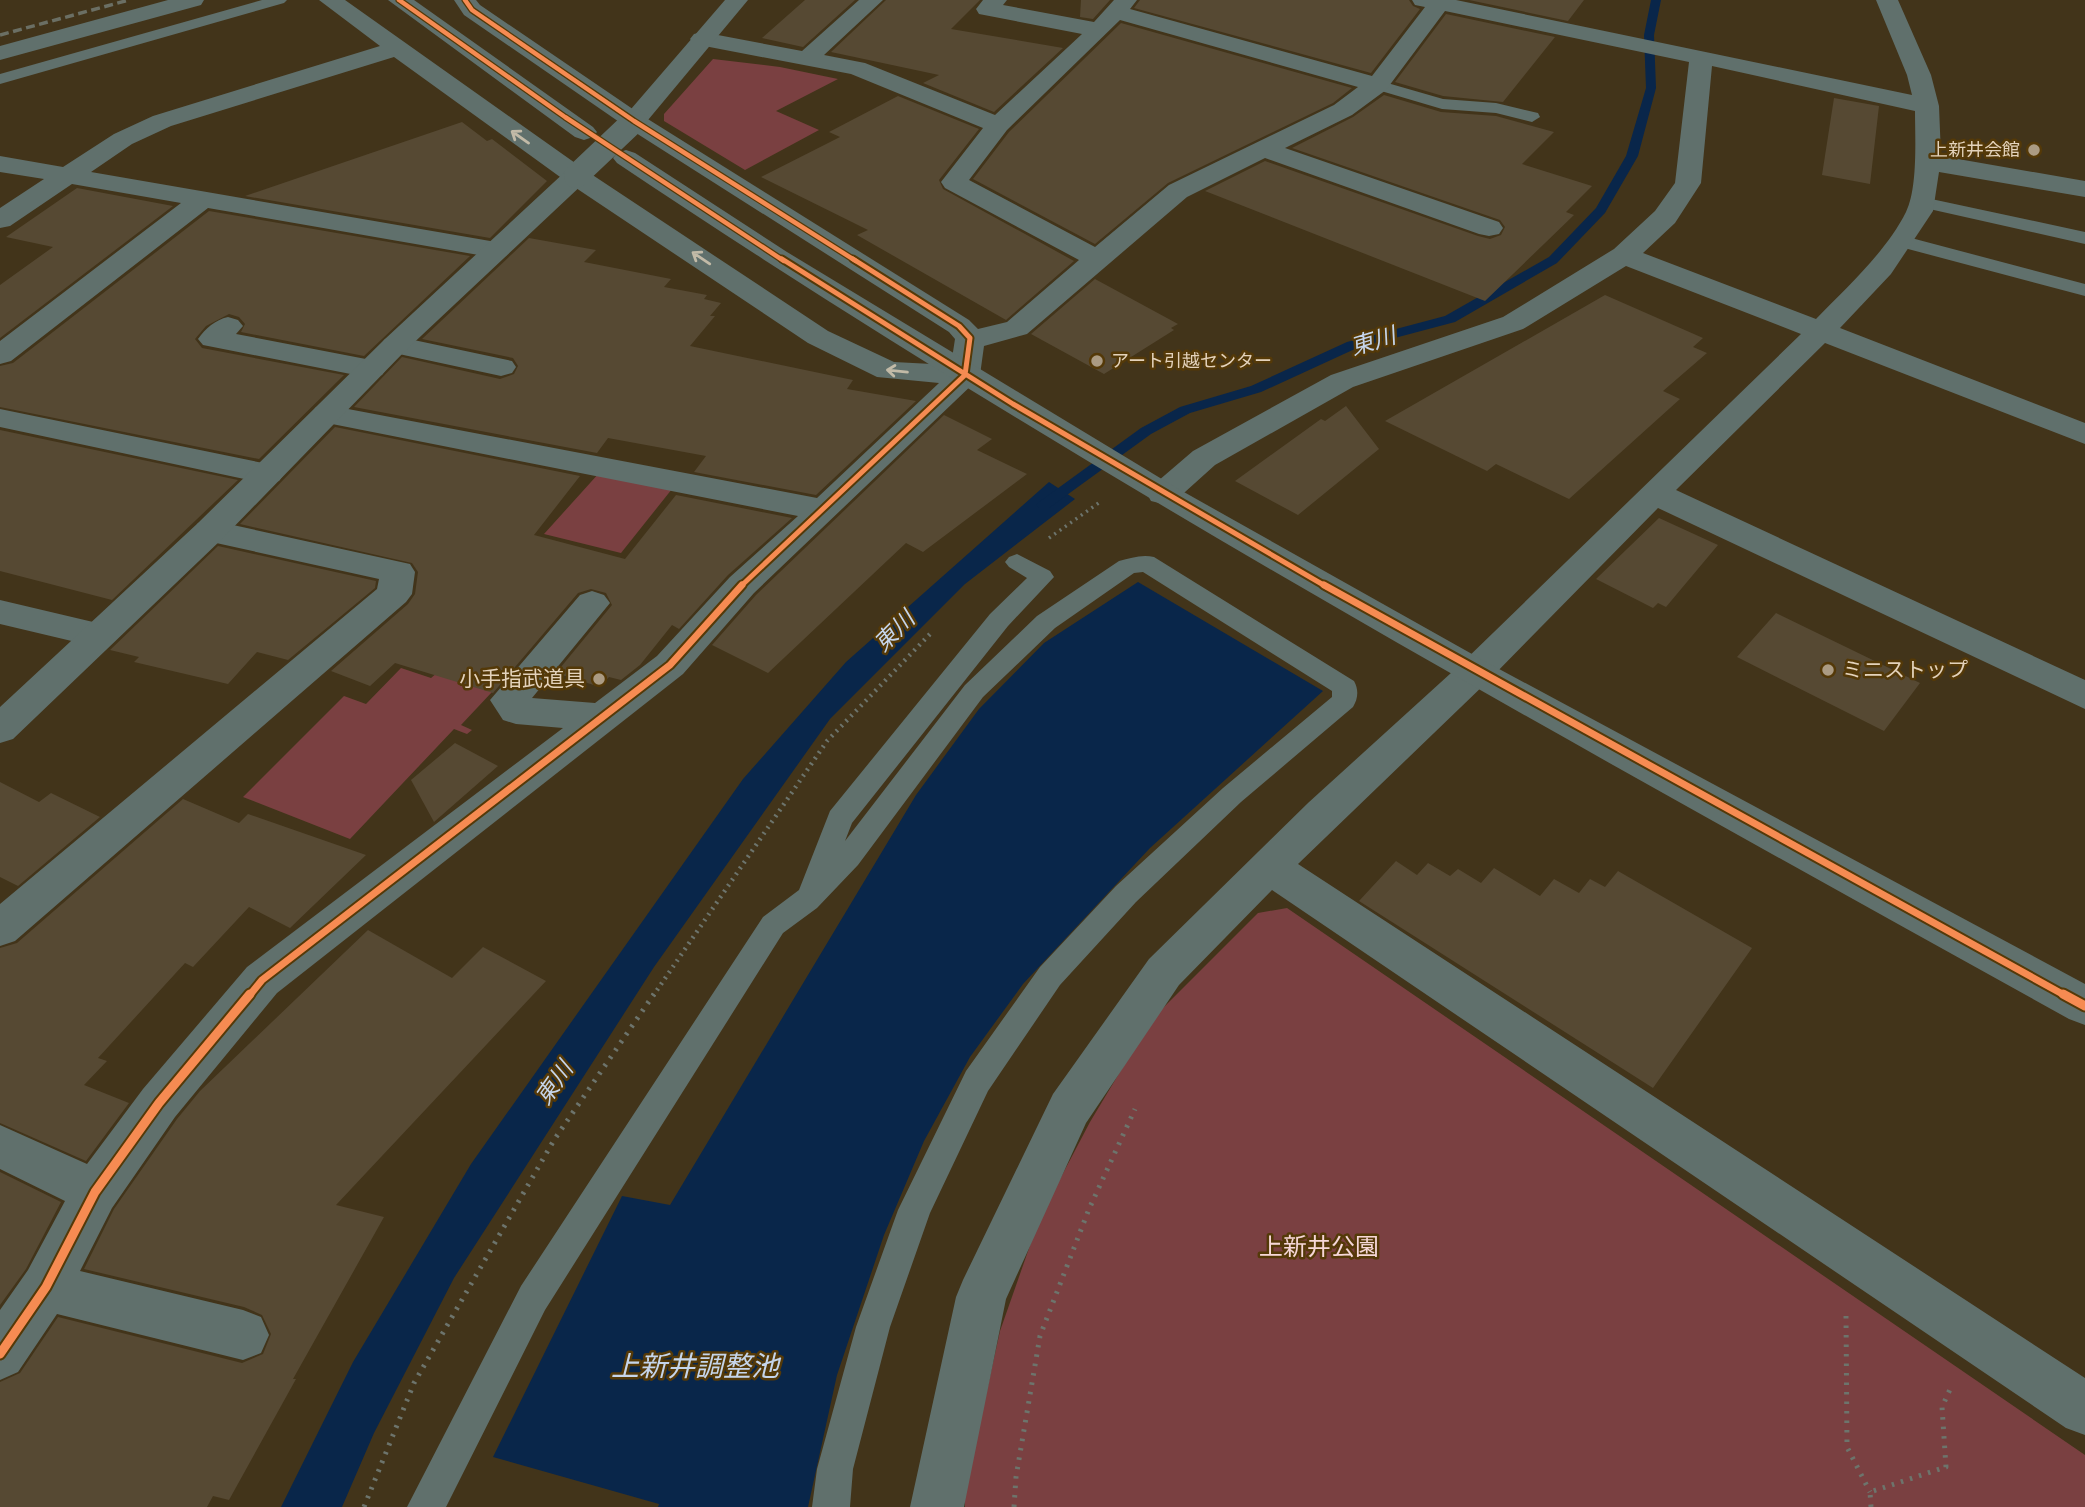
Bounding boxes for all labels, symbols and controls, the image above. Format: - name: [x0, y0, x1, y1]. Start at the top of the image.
- one-way arrow: [511, 130, 530, 144]
- place label: 上新井会館: [1930, 138, 2020, 161]
- marker: 上新井会館: [2026, 142, 2042, 158]
- one-way arrow: [692, 251, 711, 266]
- water label: 東川: [1346, 318, 1402, 361]
- place label: アート引越センター: [1111, 349, 1272, 372]
- marker: アート引越センター: [1089, 353, 1105, 369]
- one-way arrow: [886, 364, 909, 377]
- water label: 東川: [866, 601, 922, 657]
- place label: ミニストップ: [1842, 655, 1968, 683]
- marker: ミニストップ: [1820, 662, 1836, 678]
- place label: 小手指武道具: [459, 664, 585, 692]
- marker: 小手指武道具: [591, 671, 607, 687]
- water label: 東川: [528, 1053, 580, 1110]
- park label: 上新井公園: [1259, 1230, 1379, 1262]
- water label: 上新井調整池: [611, 1347, 782, 1384]

